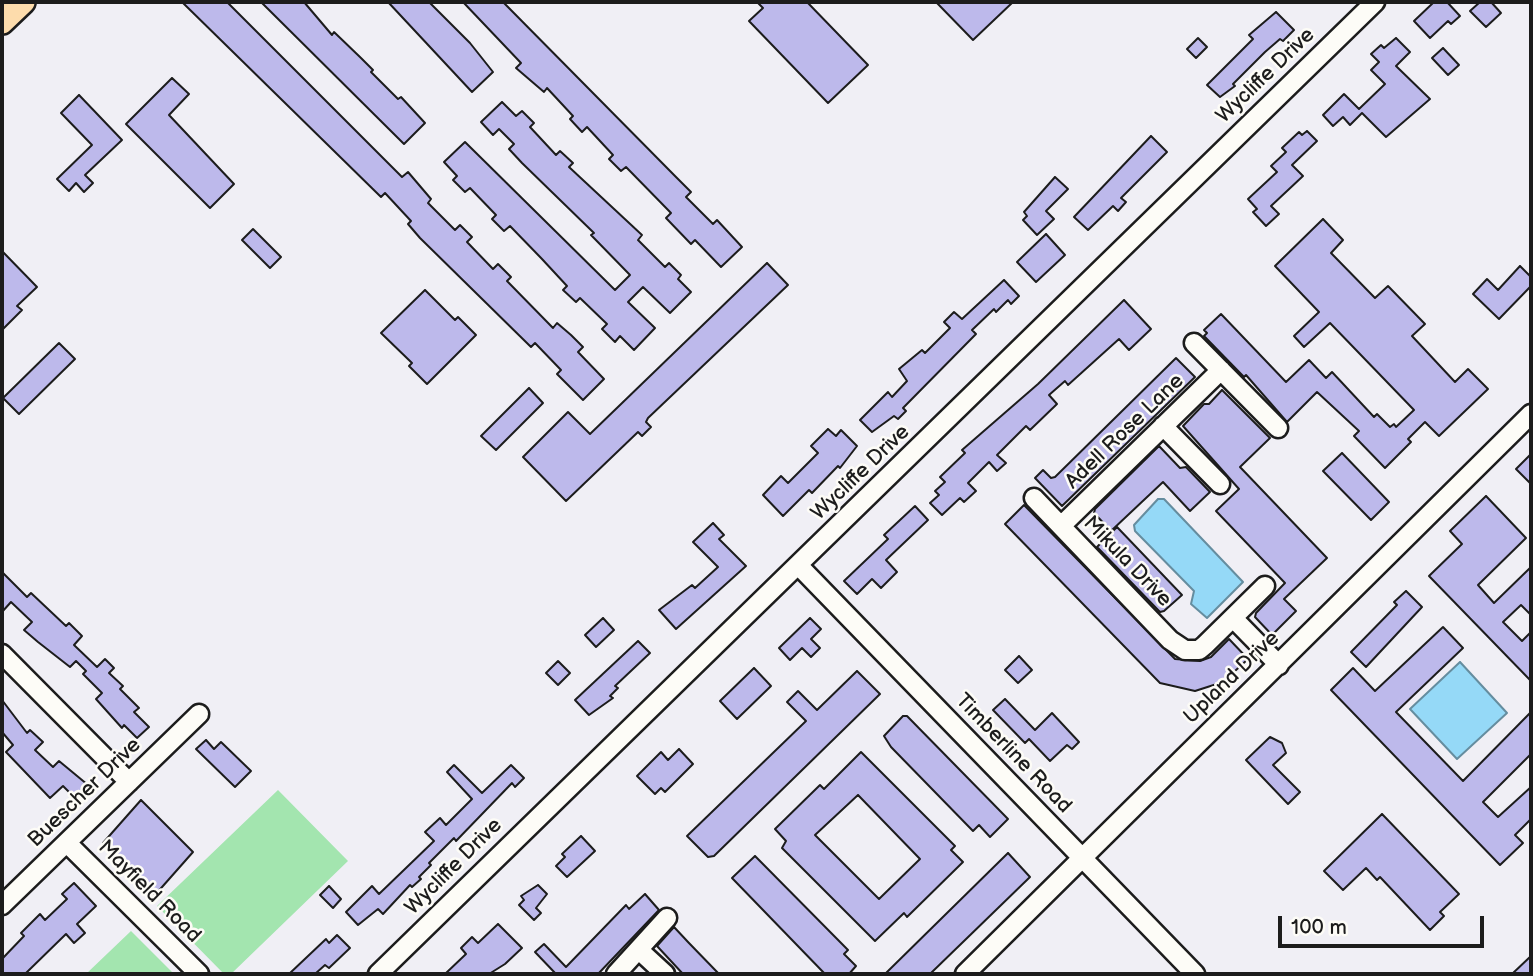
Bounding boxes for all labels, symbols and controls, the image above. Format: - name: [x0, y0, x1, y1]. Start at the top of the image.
- street label: Wycliffe Drive: [1212, 23, 1320, 129]
- street label: Adell Rose Lane: [1061, 369, 1189, 495]
- street label: Wycliffe Drive: [807, 420, 915, 526]
- street label: Mikula Drive: [1078, 511, 1176, 613]
- street label: Upland Drive: [1179, 626, 1285, 730]
- street label: Timberline Road: [950, 689, 1076, 819]
- street label: Buescher Drive: [23, 733, 147, 853]
- street label: Wycliffe Drive: [400, 813, 508, 921]
- street label: Mayfield Road: [92, 835, 206, 949]
- scale bar: [1281, 902, 1488, 946]
- text: 100 m: [1291, 915, 1347, 940]

